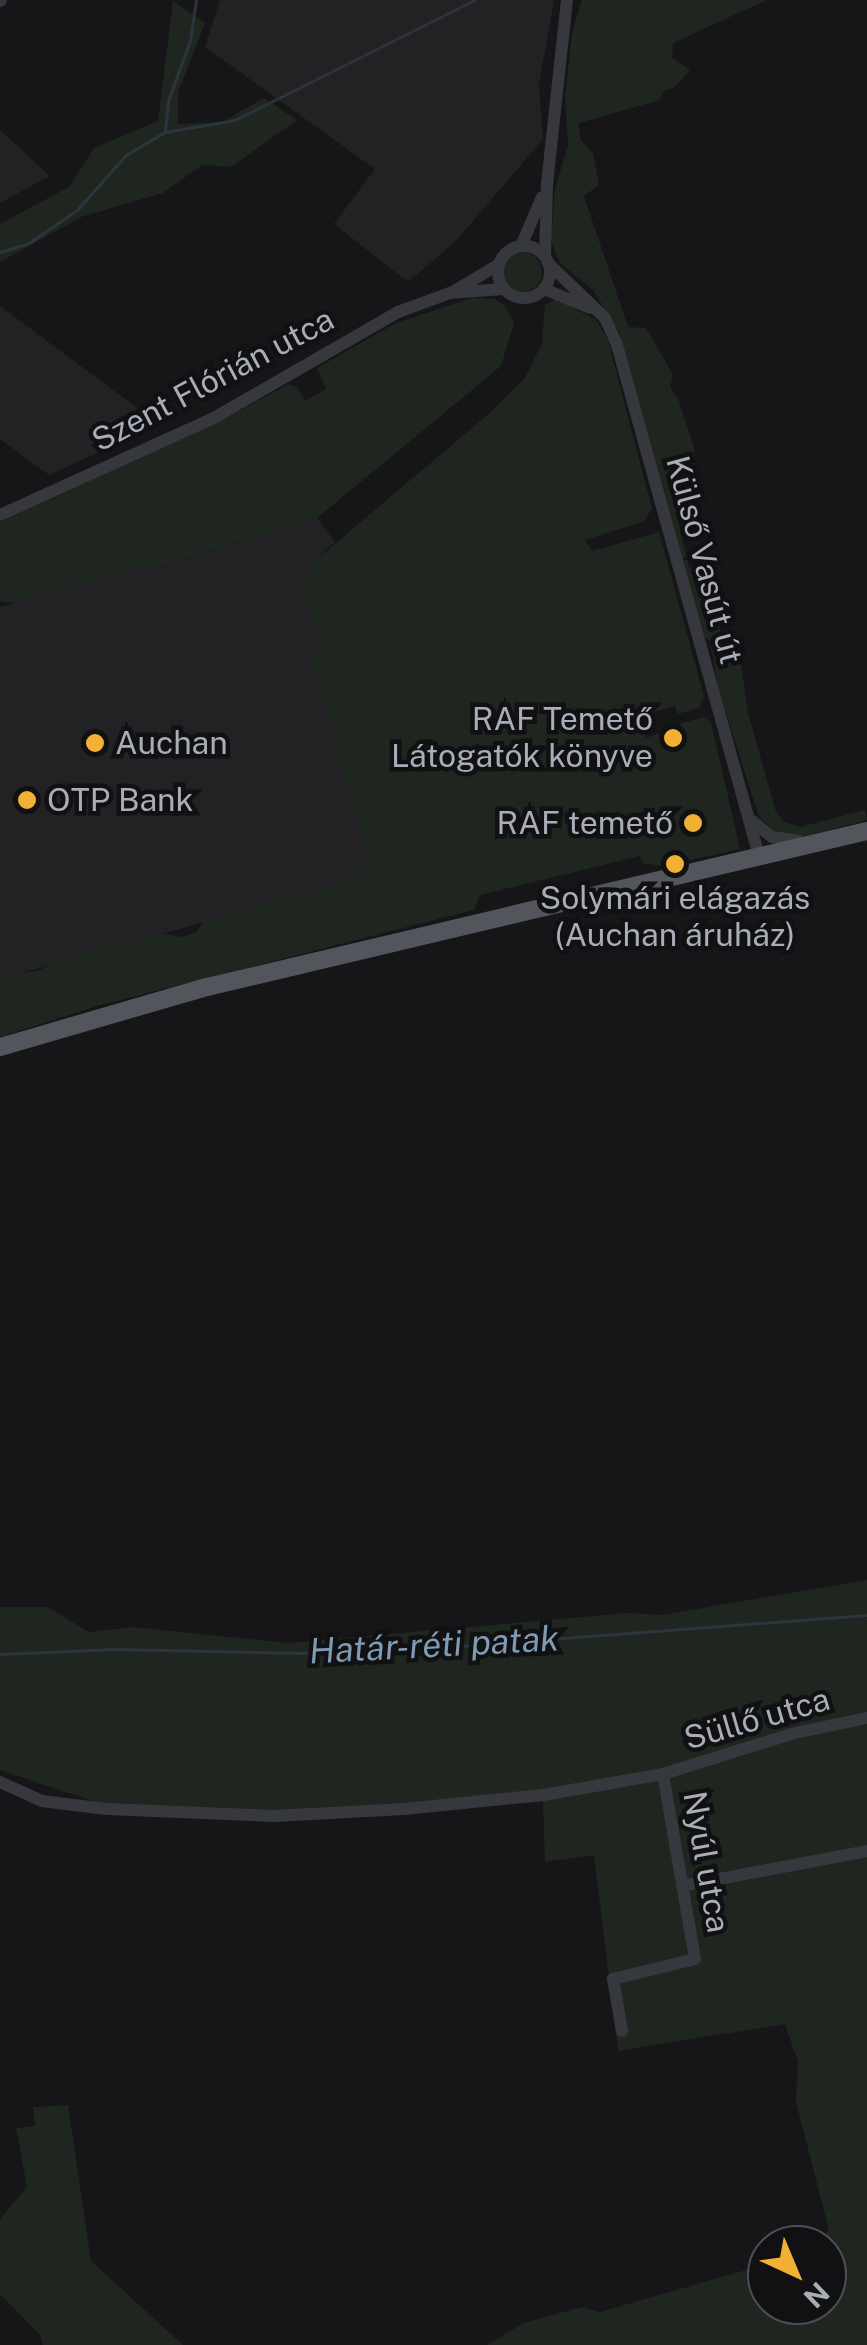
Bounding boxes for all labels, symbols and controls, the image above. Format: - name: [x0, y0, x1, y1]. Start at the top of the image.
- street label: Szent Flórián utca: [85, 300, 341, 460]
- street label: Külső Vasút út: [658, 451, 750, 669]
- place label: RAF Temető Látogatók könyve: [391, 701, 653, 776]
- place label: Auchan: [115, 724, 228, 762]
- marker: RAF Temető Látogatók könyve: [662, 727, 684, 749]
- marker: Auchan: [84, 732, 106, 754]
- place label: OTP Bank: [47, 781, 194, 819]
- marker: OTP Bank: [16, 789, 38, 811]
- place label: RAF temető: [496, 804, 673, 842]
- marker: RAF temető: [682, 812, 704, 834]
- marker: Solymári elágazás (Auchan áruház): [664, 853, 686, 875]
- place label: Solymári elágazás (Auchan áruház): [540, 880, 810, 955]
- water label: Határ-réti patak: [308, 1617, 560, 1673]
- street label: Süllő utca: [680, 1680, 834, 1758]
- street label: Nyúl utca: [675, 1788, 737, 1936]
- north arrow: [747, 2225, 847, 2325]
- text: N: [797, 2276, 836, 2315]

